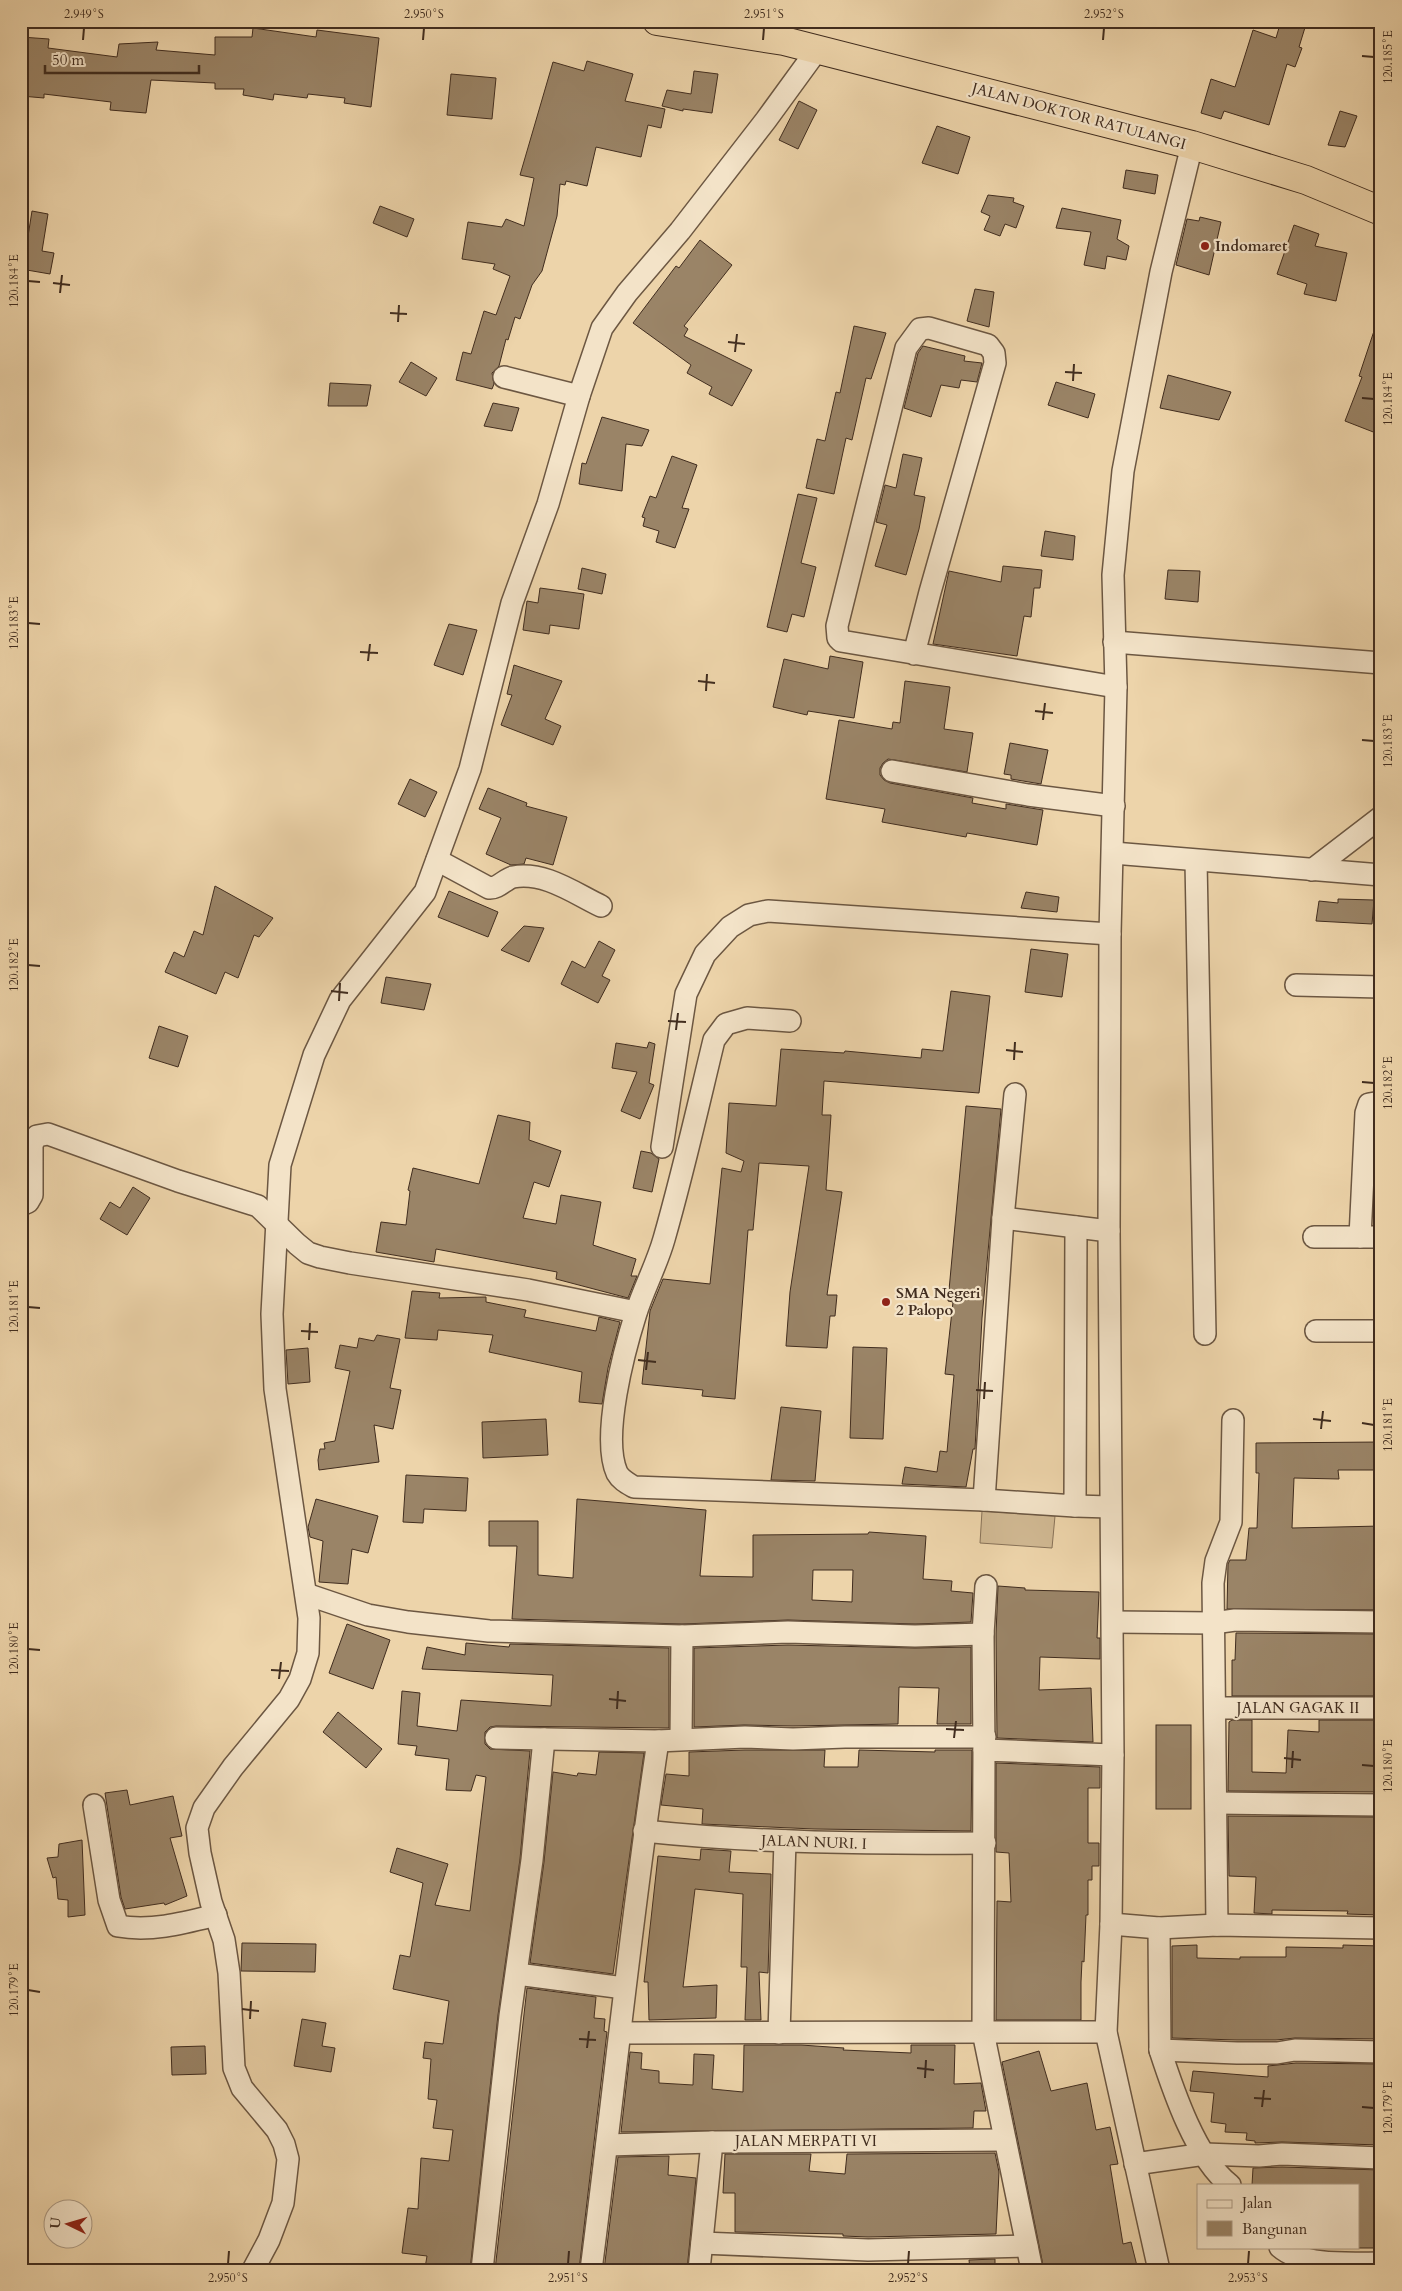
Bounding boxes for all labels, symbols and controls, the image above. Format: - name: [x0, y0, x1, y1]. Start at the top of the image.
- text: 2.949°S: [64, 6, 104, 22]
- text: 2.950°S: [404, 6, 444, 22]
- text: 2.951°S: [744, 6, 784, 22]
- text: 2.952°S: [1084, 6, 1124, 22]
- text: 120.185°E: [1380, 30, 1396, 84]
- scale bar: [45, 42, 199, 74]
- text: 50 m: [52, 50, 84, 70]
- street label: JALAN DOKTOR RATULANGI: [968, 77, 1188, 154]
- place label: Indomaret: [1215, 236, 1288, 256]
- marker: Indomaret: [1199, 240, 1211, 252]
- text: 120.184°E: [6, 254, 22, 308]
- text: 120.184°E: [1380, 372, 1396, 426]
- text: 120.183°E: [6, 596, 22, 650]
- text: 120.183°E: [1380, 714, 1396, 768]
- text: 120.182°E: [6, 938, 22, 992]
- text: 120.182°E: [1380, 1056, 1396, 1110]
- text: 120.181°E: [6, 1280, 22, 1334]
- place label: SMA Negeri 2 Palopo: [896, 1283, 981, 1320]
- marker: SMA Negeri 2 Palopo: [880, 1296, 892, 1308]
- text: 120.181°E: [1380, 1398, 1396, 1452]
- text: 120.180°E: [6, 1622, 22, 1676]
- street label: JALAN GAGAK II: [1235, 1698, 1359, 1718]
- text: 120.180°E: [1380, 1739, 1396, 1793]
- street label: JALAN NURI. I: [759, 1830, 867, 1854]
- text: 120.179°E: [6, 1963, 22, 2017]
- text: 120.179°E: [1380, 2081, 1396, 2135]
- street label: JALAN MERPATI VI: [733, 2131, 877, 2151]
- legend: [1197, 2184, 1360, 2248]
- text: Jalan: [1240, 2193, 1273, 2213]
- north arrow: [42, 2198, 92, 2248]
- text: U: [46, 2216, 66, 2229]
- text: Bangunan: [1242, 2219, 1308, 2239]
- text: 2.950°S: [208, 2270, 248, 2286]
- text: 2.951°S: [548, 2270, 588, 2286]
- text: 2.952°S: [888, 2270, 928, 2286]
- text: 2.953°S: [1228, 2270, 1268, 2286]

